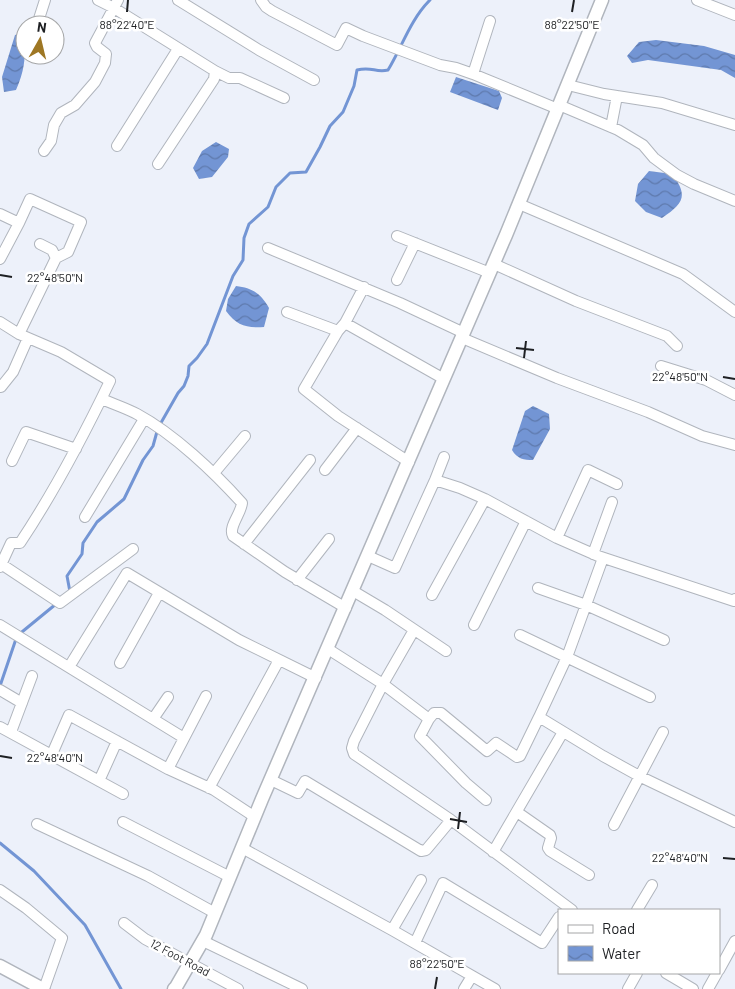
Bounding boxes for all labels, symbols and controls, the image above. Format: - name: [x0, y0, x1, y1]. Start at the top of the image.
- north arrow: [15, 15, 65, 65]
- text: 88°22'40"E: [99, 17, 155, 31]
- text: 88°22'50"E: [545, 17, 599, 31]
- text: N: [36, 18, 48, 36]
- text: 22°48'50"N: [27, 270, 83, 284]
- text: 22°48'50"N: [652, 369, 708, 383]
- text: 22°48'40"N: [27, 750, 83, 764]
- text: 22°48'40"N: [652, 850, 708, 864]
- legend: [558, 909, 720, 974]
- text: Road: [602, 919, 635, 937]
- street label: 12 Foot Road: [148, 936, 213, 979]
- text: Water: [602, 944, 641, 962]
- text: 88°22'50"E: [410, 956, 464, 970]

